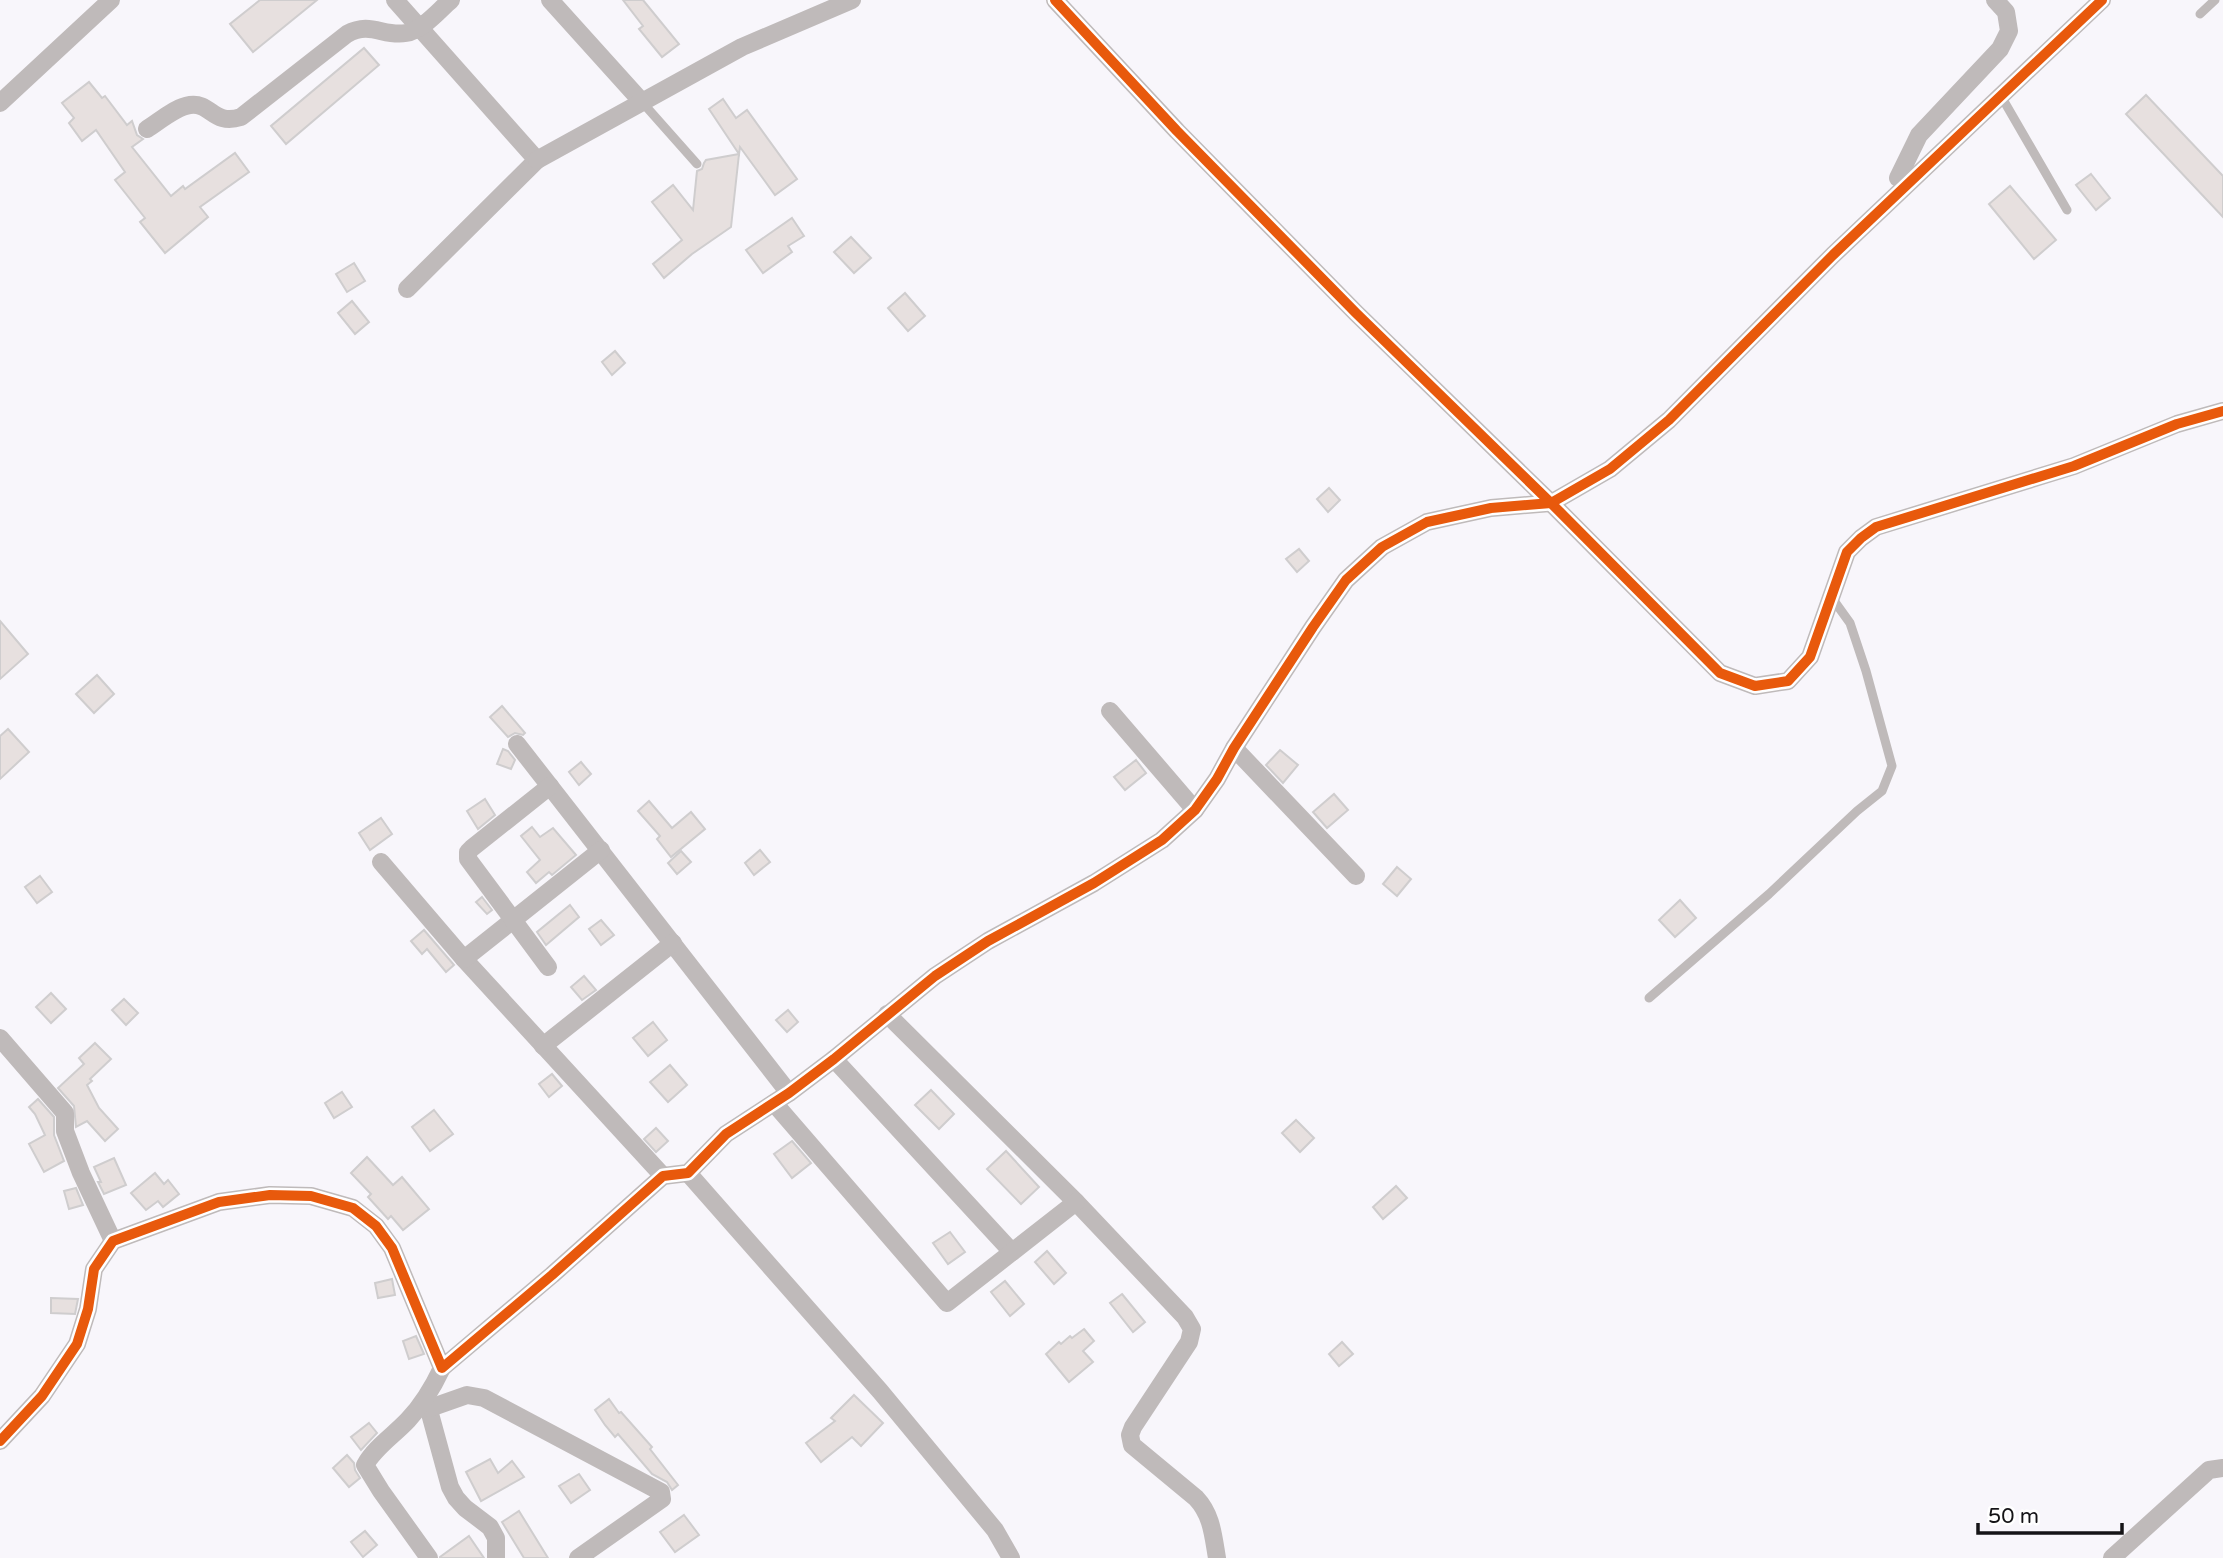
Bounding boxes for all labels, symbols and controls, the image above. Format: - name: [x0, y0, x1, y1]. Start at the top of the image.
- scale bar: [1978, 1492, 2122, 1536]
- text: 50 m: [1988, 1504, 2039, 1529]

